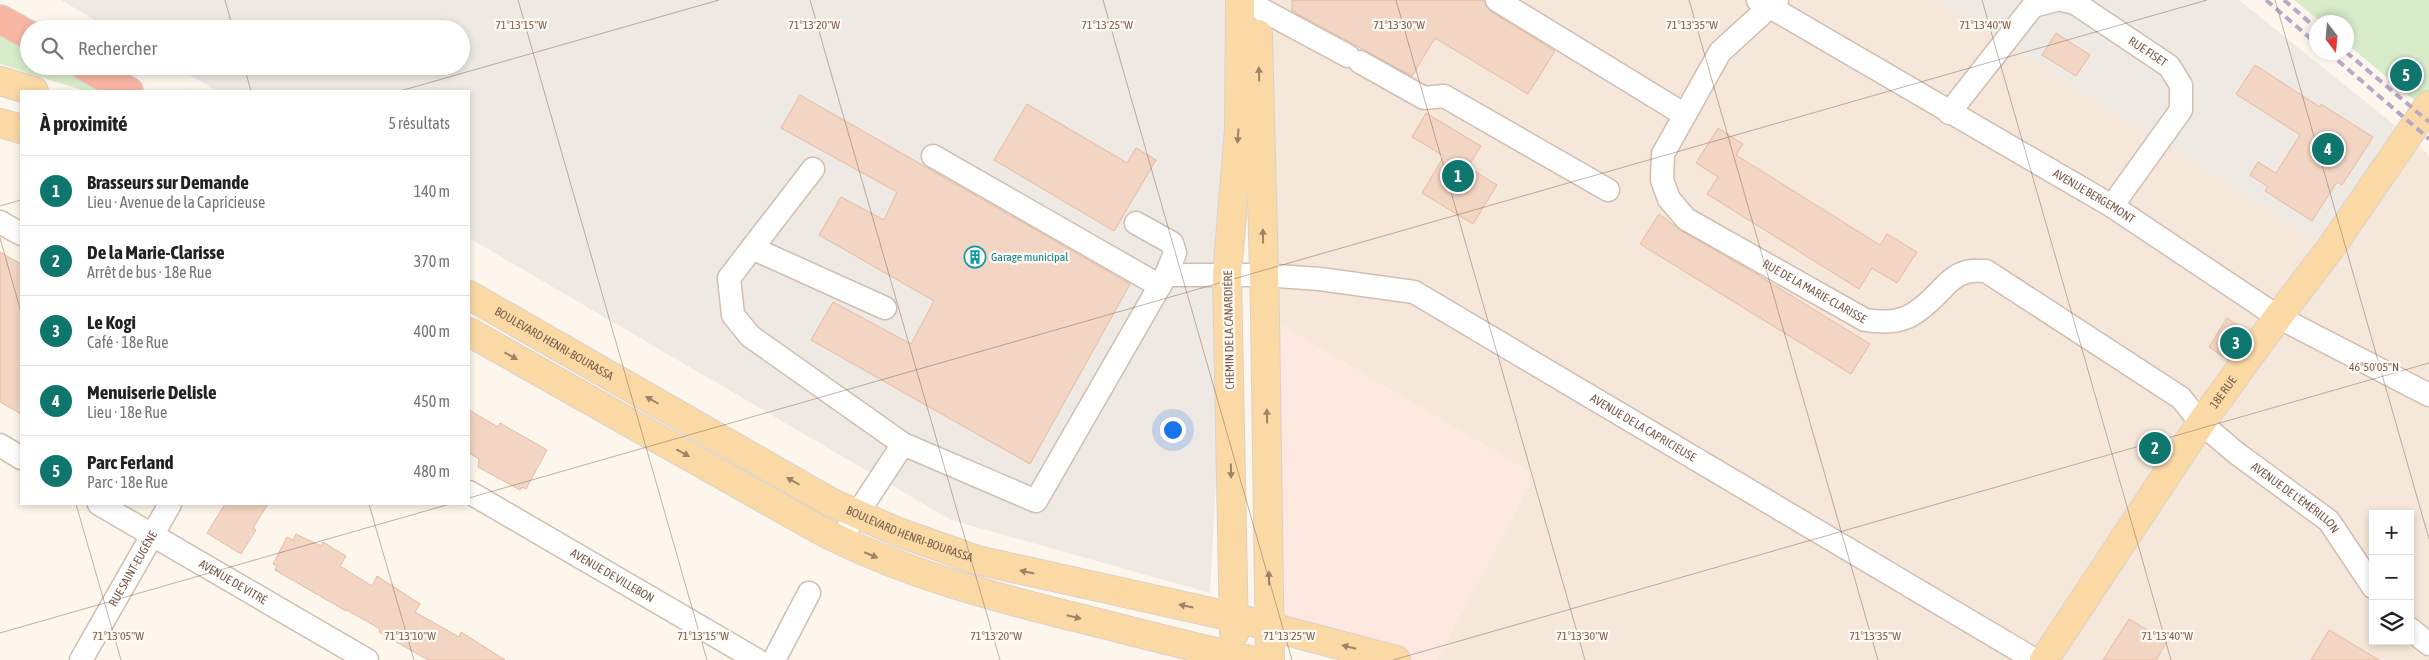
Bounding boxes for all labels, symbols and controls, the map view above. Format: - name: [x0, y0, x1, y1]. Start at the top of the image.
- north arrow: [2309, 15, 2354, 60]
- text: 71°13'15"W: [495, 18, 547, 32]
- text: 71°13'20"W: [788, 18, 840, 32]
- text: 71°13'25"W: [1081, 18, 1133, 32]
- text: 71°13'30"W: [1373, 18, 1425, 32]
- text: 71°13'35"W: [1666, 18, 1718, 32]
- text: 71°13'40"W: [1959, 18, 2011, 32]
- search box: [20, 20, 470, 75]
- icon: search: [38, 34, 66, 62]
- street label: RUE FISET: [2126, 34, 2170, 70]
- text: Rechercher: [78, 37, 157, 59]
- pin: 5: [2390, 56, 2422, 94]
- one-way arrow: [1255, 65, 1263, 81]
- text: À proximité: [40, 111, 128, 135]
- text: 5 résultats: [388, 114, 450, 132]
- one-way arrow: [1234, 128, 1242, 144]
- pin: 4: [2312, 130, 2344, 168]
- pin: 1: [1442, 157, 1474, 195]
- street label: AVENUE BERGEMONT: [2050, 166, 2138, 227]
- text: Brasseurs sur Demande: [87, 171, 249, 193]
- text: 1: [52, 182, 60, 200]
- text: 140 m: [414, 182, 450, 200]
- text: Lieu · Avenue de la Capricieuse: [87, 193, 265, 211]
- one-way arrow: [1259, 228, 1267, 244]
- text: De la Marie-Clarisse: [87, 241, 225, 263]
- building icon: Garage municipal: [963, 245, 987, 269]
- place label: Garage municipal: [991, 250, 1069, 264]
- text: 2: [52, 252, 60, 270]
- text: 370 m: [414, 252, 450, 270]
- street label: RUE DE LA MARIE-CLARISSE: [1760, 257, 1869, 326]
- text: Arrêt de bus · 18e Rue: [87, 263, 212, 281]
- street label: CHEMIN DE LA CANARDIÈRE: [1221, 270, 1237, 390]
- street label: BOULEVARD HENRI-BOURASSA: [492, 304, 616, 383]
- text: Le Kogi: [87, 311, 136, 333]
- text: 3: [52, 322, 60, 340]
- text: 400 m: [414, 322, 450, 340]
- pin: 3: [2220, 324, 2252, 362]
- text: Café · 18e Rue: [87, 333, 169, 351]
- one-way arrow: [505, 352, 518, 361]
- text: 46°50'05"N: [2349, 360, 2399, 374]
- street label: 18E RUE: [2207, 374, 2239, 411]
- text: Menuiserie Delisle: [87, 381, 217, 403]
- street label: AVENUE DE LA CAPRICIEUSE: [1588, 391, 1699, 465]
- text: 4: [52, 392, 60, 410]
- text: 450 m: [414, 392, 450, 410]
- one-way arrow: [644, 396, 659, 404]
- text: Lieu · 18e Rue: [87, 403, 167, 421]
- one-way arrow: [1262, 408, 1270, 424]
- your location: [1160, 417, 1186, 443]
- pin: 2: [2139, 429, 2171, 467]
- one-way arrow: [677, 449, 690, 458]
- text: Parc Ferland: [87, 451, 174, 473]
- street label: AVENUE DE L'ÉMÉRILLON: [2249, 459, 2342, 536]
- text: 5: [52, 462, 60, 480]
- text: 480 m: [414, 462, 450, 480]
- one-way arrow: [1227, 463, 1235, 479]
- text: Parc · 18e Rue: [87, 473, 168, 491]
- one-way arrow: [785, 477, 800, 485]
- street label: BOULEVARD HENRI-BOURASSA: [844, 503, 975, 565]
- map controls: [2369, 510, 2414, 645]
- button: +: [2369, 510, 2414, 555]
- street label: RUE SAINT-EUGÈNE: [106, 529, 160, 609]
- street label: AVENUE DE VILLEBON: [568, 546, 657, 605]
- one-way arrow: [864, 552, 878, 560]
- button: −: [2369, 555, 2414, 600]
- street label: AVENUE DE VITRÉ: [196, 557, 270, 607]
- one-way arrow: [1019, 568, 1034, 576]
- one-way arrow: [1265, 570, 1273, 586]
- button: layers: [2369, 600, 2414, 645]
- one-way arrow: [1177, 602, 1193, 610]
- one-way arrow: [1066, 613, 1081, 621]
- text: 71°13'05"W: [92, 629, 144, 643]
- text: 71°13'10"W: [384, 629, 436, 643]
- text: 71°13'15"W: [677, 629, 729, 643]
- text: 71°13'20"W: [970, 629, 1022, 643]
- text: 71°13'25"W: [1263, 629, 1315, 643]
- text: 71°13'30"W: [1556, 629, 1608, 643]
- text: 71°13'35"W: [1849, 629, 1901, 643]
- text: 71°13'40"W: [2141, 629, 2193, 643]
- one-way arrow: [1341, 643, 1356, 651]

